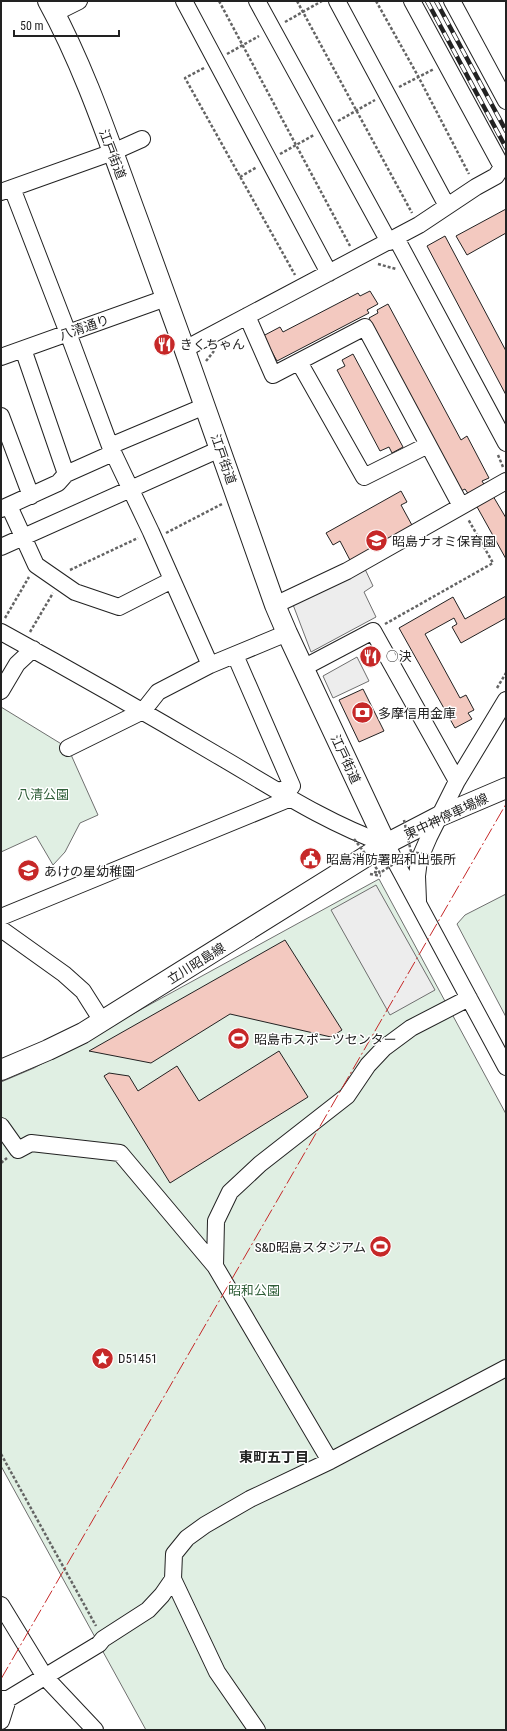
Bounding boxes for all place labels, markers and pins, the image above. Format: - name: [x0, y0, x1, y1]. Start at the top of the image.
- restaurant icon: きくちゃん: [151, 331, 177, 357]
- place label: きくちゃん: [180, 337, 245, 352]
- school or university icon: 昭島ナオミ保育園: [363, 528, 389, 554]
- place label: 昭島ナオミ保育園: [392, 534, 496, 549]
- restaurant icon: ○決: [358, 643, 384, 669]
- place label: ○決: [386, 649, 412, 664]
- bank icon: 多摩信用金庫: [349, 700, 375, 726]
- place label: 多摩信用金庫: [378, 706, 456, 721]
- public building icon: 昭島消防署昭和出張所: [297, 846, 323, 872]
- place label: 昭島消防署昭和出張所: [326, 852, 456, 867]
- school or university icon: あけの星幼稚園: [15, 858, 41, 884]
- place label: あけの星幼稚園: [44, 864, 135, 879]
- sports icon: 昭島市スポーツセンター: [226, 1026, 252, 1052]
- place label: 昭島市スポーツセンター: [254, 1032, 397, 1047]
- sports icon: S&D昭島スタジアム: [368, 1234, 394, 1260]
- place label: S&D昭島スタジアム: [255, 1240, 366, 1255]
- place icon: D51451: [89, 1345, 115, 1371]
- place label: D51451: [118, 1351, 158, 1366]

